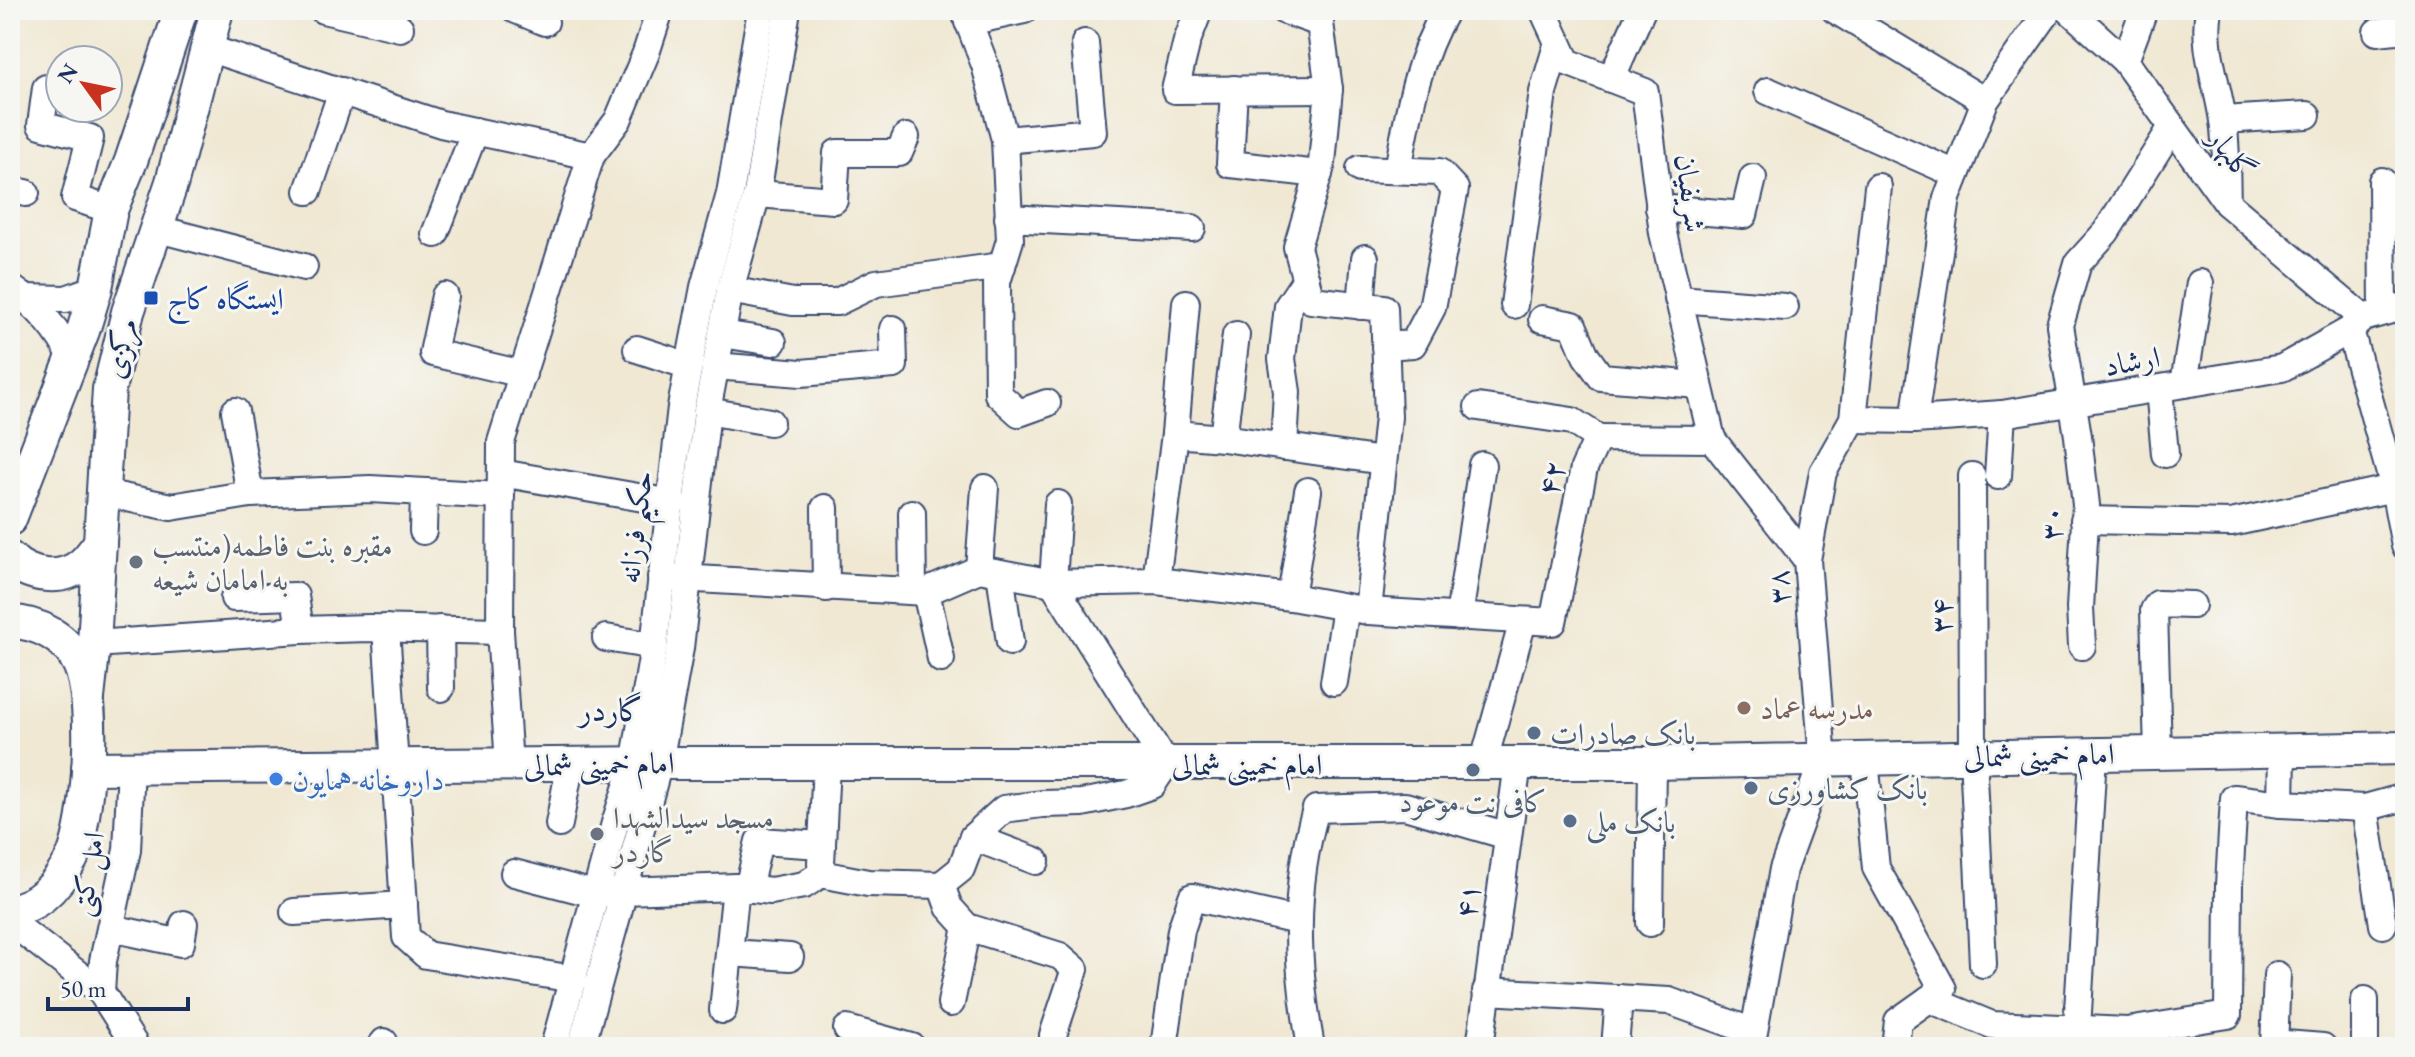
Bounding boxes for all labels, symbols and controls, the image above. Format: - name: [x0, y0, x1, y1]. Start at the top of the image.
- north arrow: [44, 44, 124, 124]
- text: N: [51, 58, 85, 89]
- street label: گلبهار: [2198, 118, 2264, 188]
- street label: شریفیان: [1665, 151, 1716, 235]
- place label: ایستگاه کاج: [167, 279, 284, 325]
- marker: ایستگاه کاج: [142, 289, 160, 307]
- street label: مرکزی: [94, 314, 148, 383]
- street label: ارشاد: [2101, 337, 2163, 385]
- street label: ۴۲: [1528, 456, 1574, 500]
- street label: حکیم فرزانه: [609, 468, 671, 587]
- street label: ۳۰: [2031, 505, 2071, 541]
- place label: مقبره بنت فاطمه(منتسب به امامان شیعه: [152, 526, 393, 599]
- marker: مقبره بنت فاطمه(منتسب به امامان شیعه: [127, 553, 145, 571]
- street label: ۳۸: [1758, 568, 1798, 606]
- street label: ۳۴: [1921, 598, 1960, 634]
- district label: گاردر: [576, 689, 643, 731]
- place label: مدرسه عماد: [1760, 689, 1874, 728]
- marker: مدرسه عماد: [1735, 699, 1753, 717]
- place label: بانک صادرات: [1550, 714, 1696, 753]
- marker: بانک صادرات: [1525, 724, 1543, 742]
- street label: امام خمینی شمالی: [1963, 734, 2115, 783]
- street label: امام خمینی شمالی: [523, 743, 675, 792]
- street label: امام خمینی شمالی: [1171, 745, 1323, 791]
- place label: داروخانه همایون: [292, 760, 444, 799]
- marker: کافی نت موعود: [1464, 761, 1482, 779]
- place label: بانک کشاورزی: [1767, 769, 1928, 808]
- marker: داروخانه همایون: [267, 770, 285, 788]
- marker: بانک کشاورزی: [1742, 779, 1760, 797]
- place label: کافی نت موعود: [1399, 782, 1547, 821]
- place label: مسجد سیدالشهدا گاردر: [610, 798, 774, 871]
- place label: بانک ملی: [1586, 802, 1676, 844]
- marker: بانک ملی: [1561, 812, 1579, 830]
- marker: مسجد سیدالشهدا گاردر: [588, 825, 606, 843]
- street label: امل کتی: [60, 829, 117, 920]
- street label: ۴۱: [1445, 881, 1489, 921]
- scale bar: [48, 961, 188, 1011]
- text: 50 m: [60, 973, 107, 1004]

